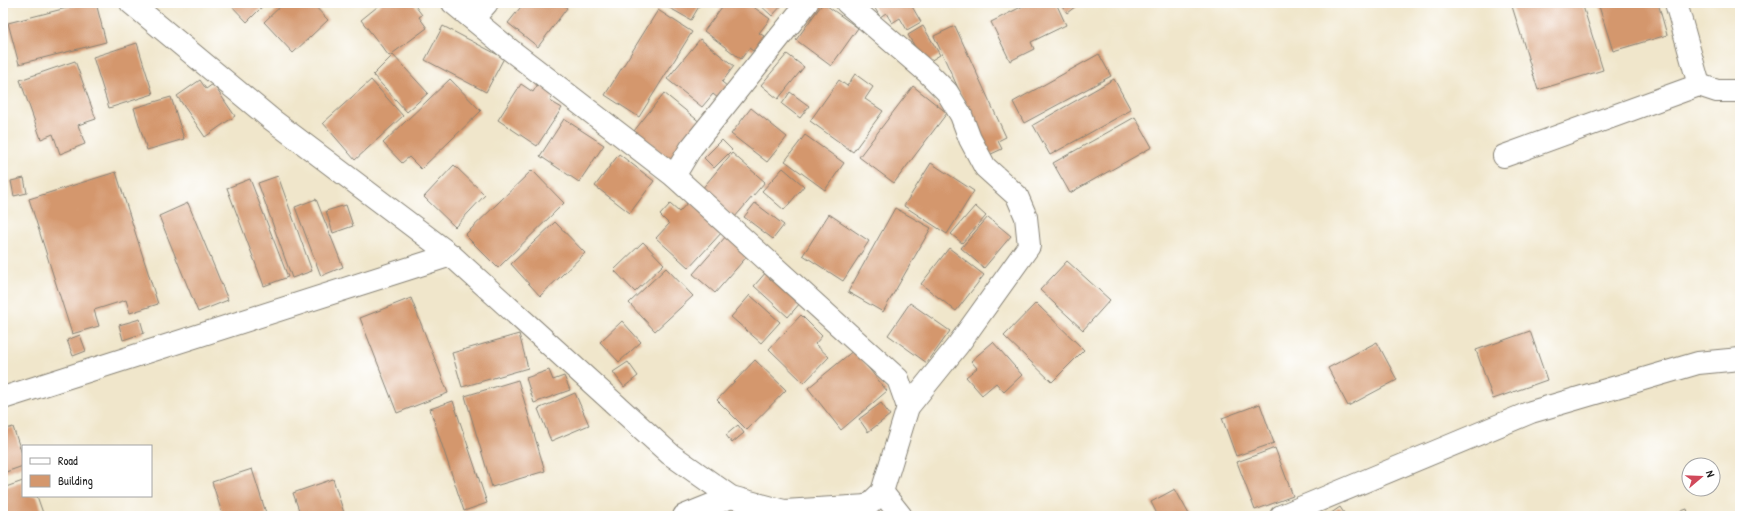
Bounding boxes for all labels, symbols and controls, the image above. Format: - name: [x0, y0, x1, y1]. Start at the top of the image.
- legend: [22, 445, 152, 497]
- text: Road: [58, 452, 78, 469]
- north arrow: [1681, 457, 1721, 497]
- text: N: [1703, 469, 1718, 479]
- text: Building: [58, 472, 93, 489]

